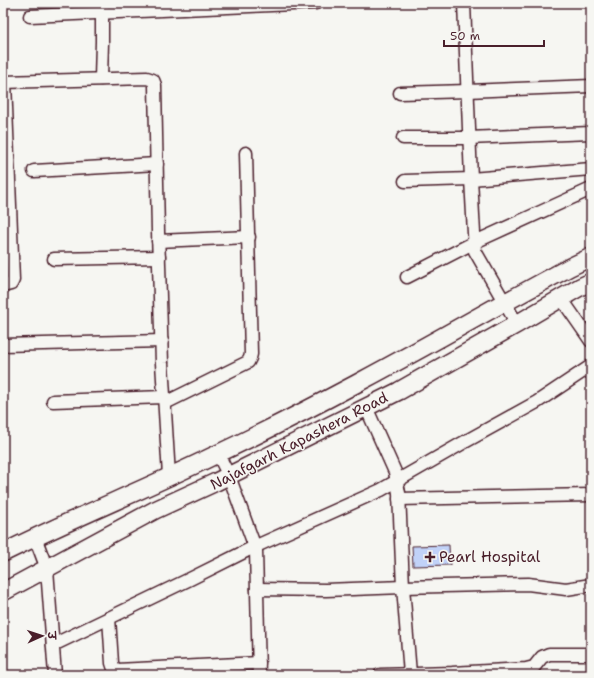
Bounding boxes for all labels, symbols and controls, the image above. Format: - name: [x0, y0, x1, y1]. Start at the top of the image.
- scale bar: [444, 22, 544, 48]
- text: 50 m: [450, 28, 480, 44]
- street label: Najafgarh Kapashera Road: [207, 387, 392, 495]
- place label: Pearl Hospital: [439, 547, 541, 567]
- marker: Pearl Hospital: [424, 551, 436, 563]
- north arrow: [22, 616, 62, 656]
- text: उ: [44, 630, 59, 641]

